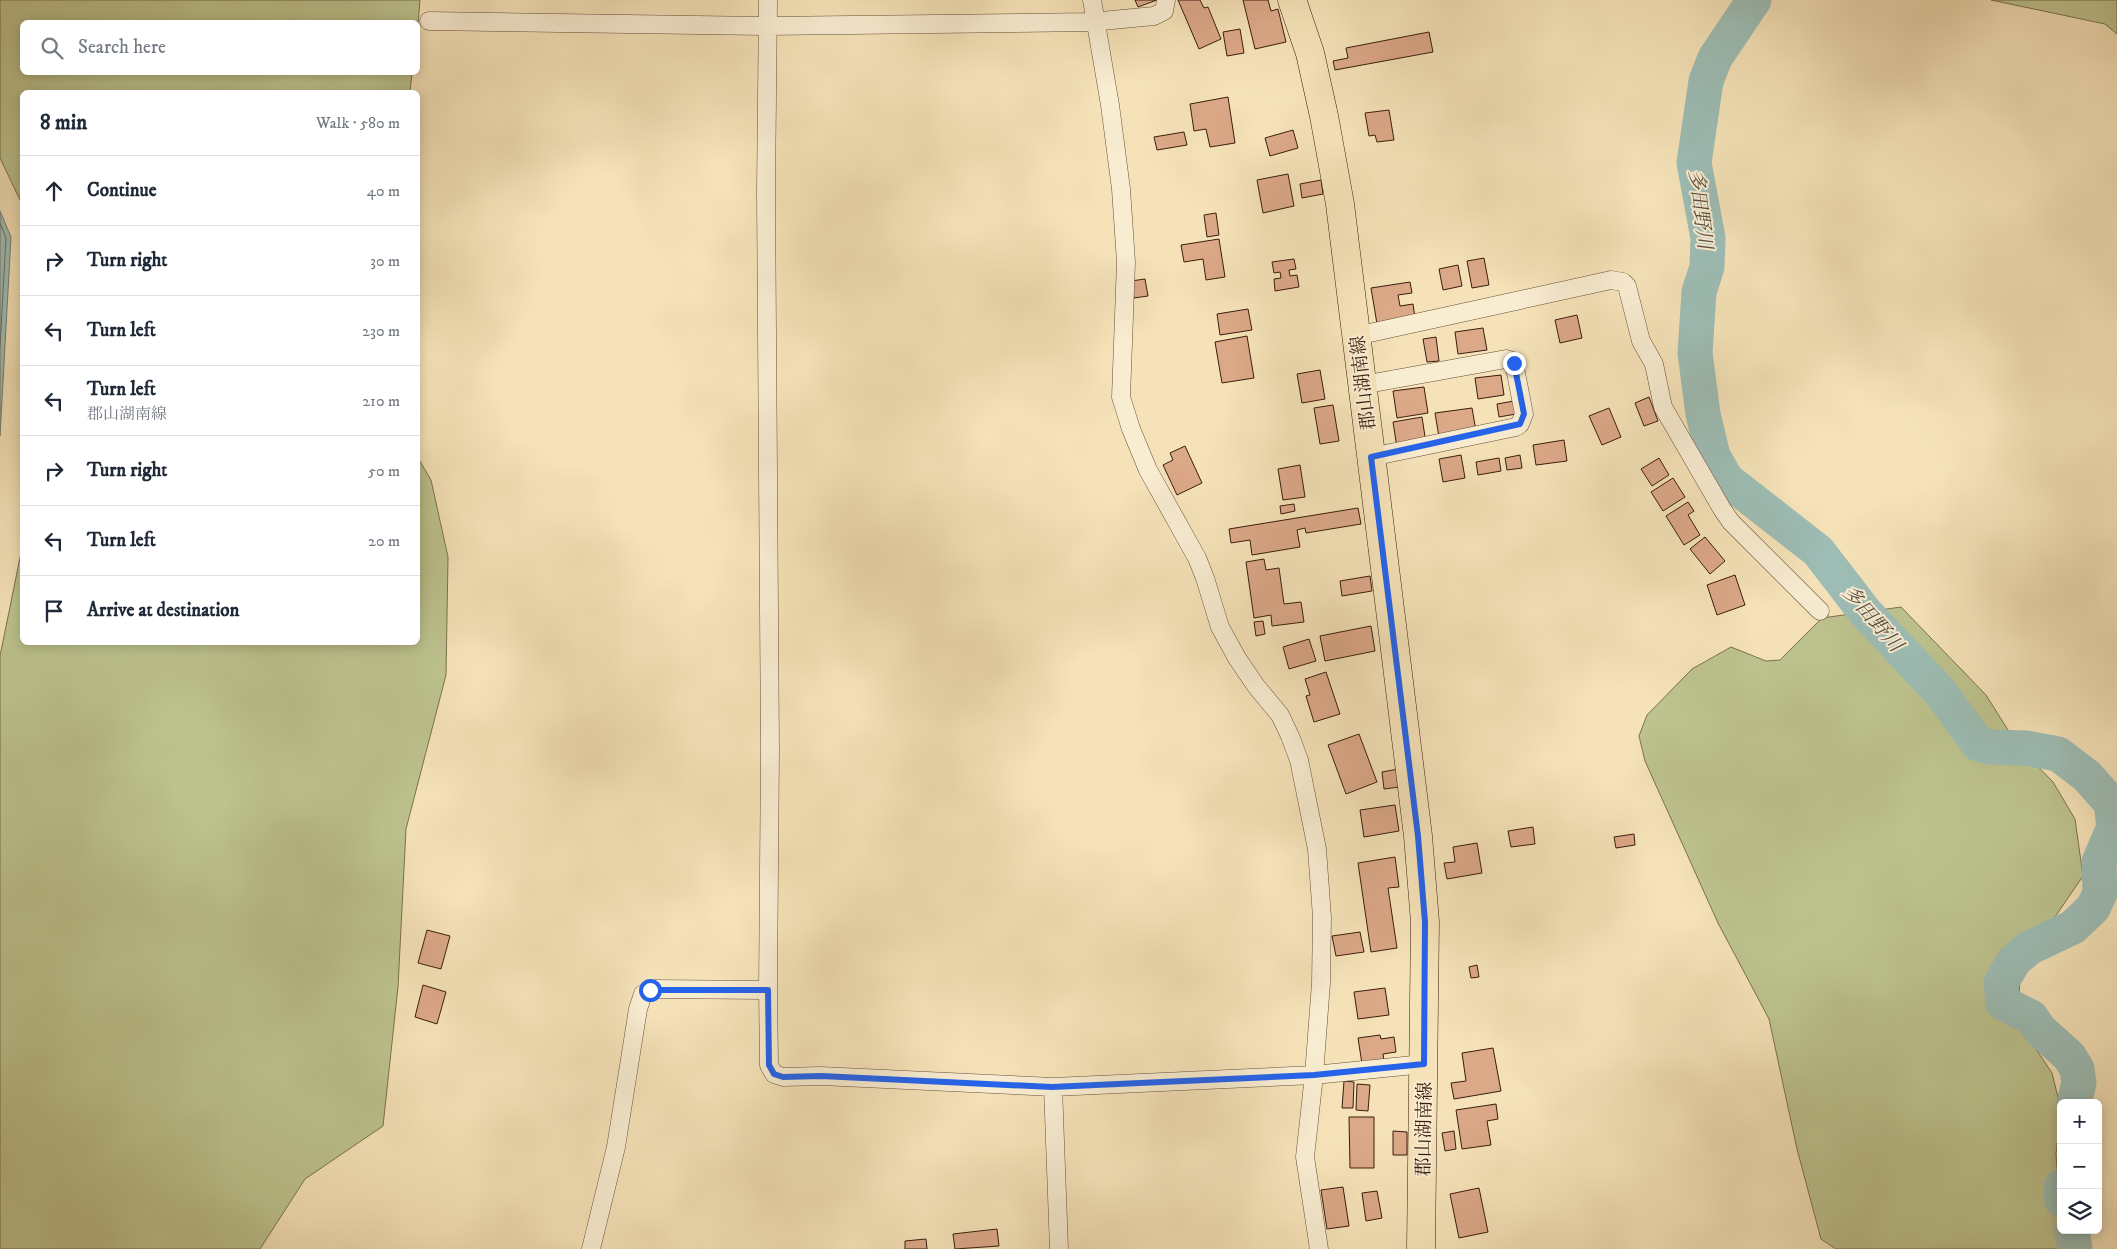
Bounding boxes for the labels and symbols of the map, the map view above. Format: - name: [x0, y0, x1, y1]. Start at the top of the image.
- water label: 多田野川: [1682, 168, 1717, 252]
- street label: 郡山湖南線: [1346, 334, 1381, 431]
- route end: [1503, 352, 1526, 375]
- water label: 多田野川: [1836, 581, 1909, 659]
- route start: [639, 979, 662, 1002]
- street label: 郡山湖南線: [1412, 1081, 1437, 1177]

